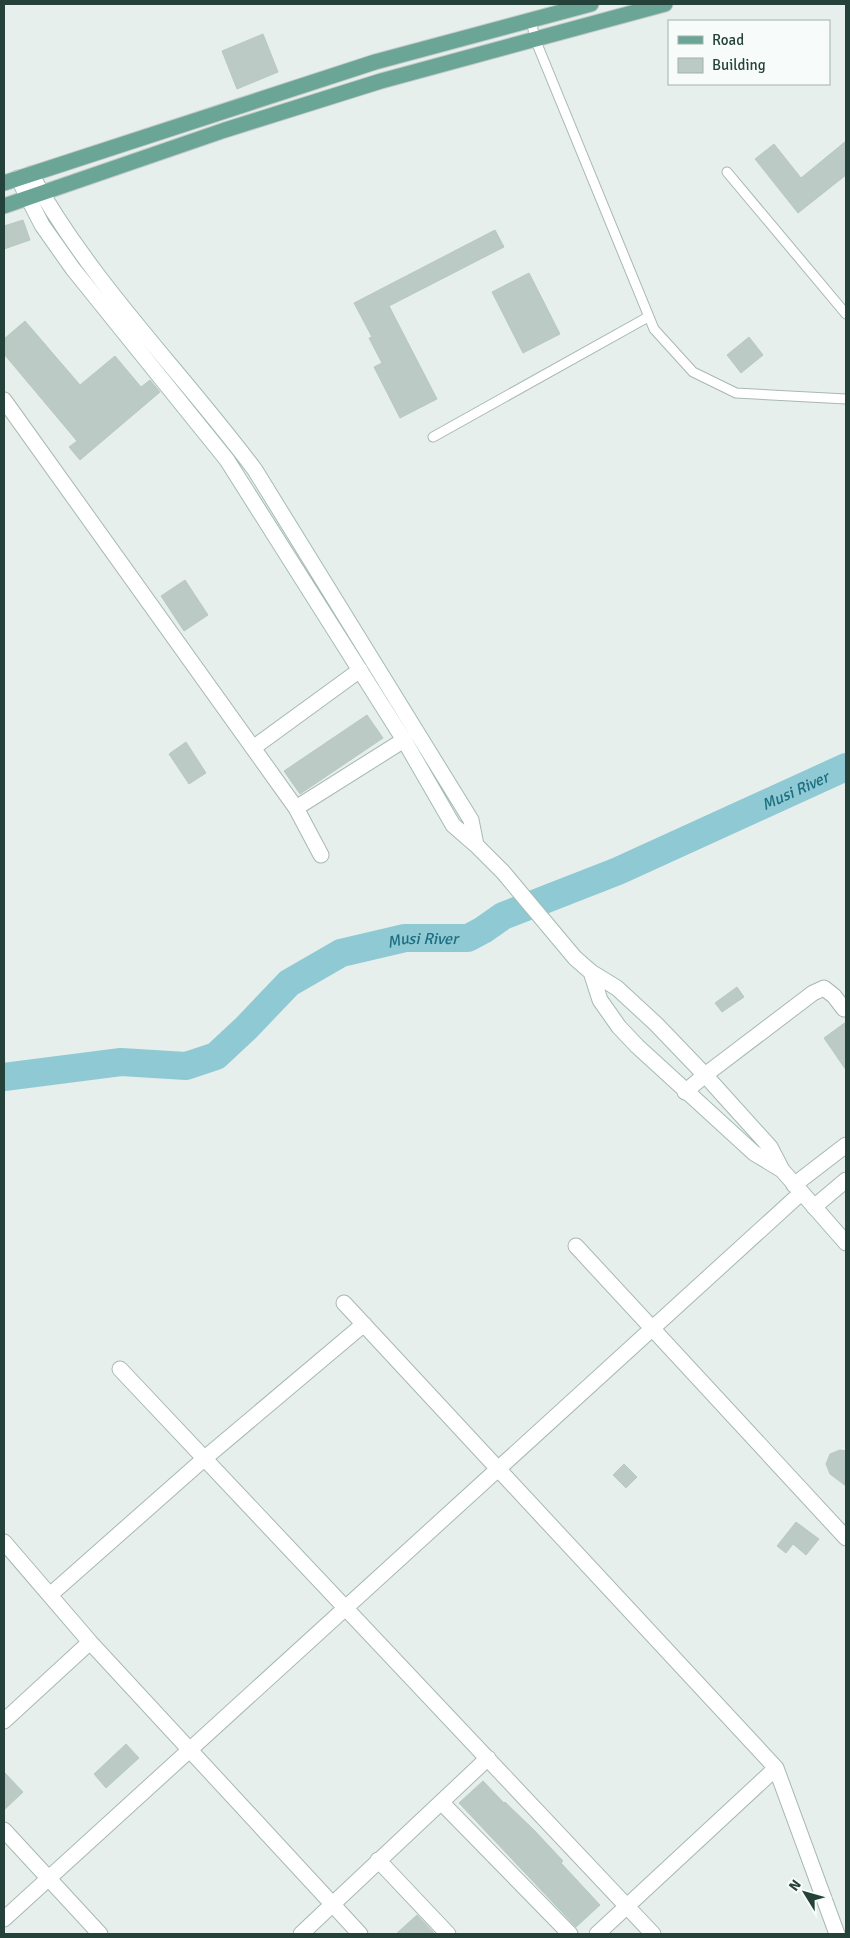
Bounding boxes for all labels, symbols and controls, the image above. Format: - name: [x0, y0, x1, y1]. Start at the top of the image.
- legend: [668, 20, 830, 85]
- text: Road: [712, 31, 744, 49]
- text: Building: [712, 56, 766, 74]
- water label: Musi River: [759, 766, 834, 815]
- water label: Musi River: [385, 928, 460, 953]
- north arrow: [780, 1868, 830, 1918]
- text: N: [785, 1876, 805, 1894]

